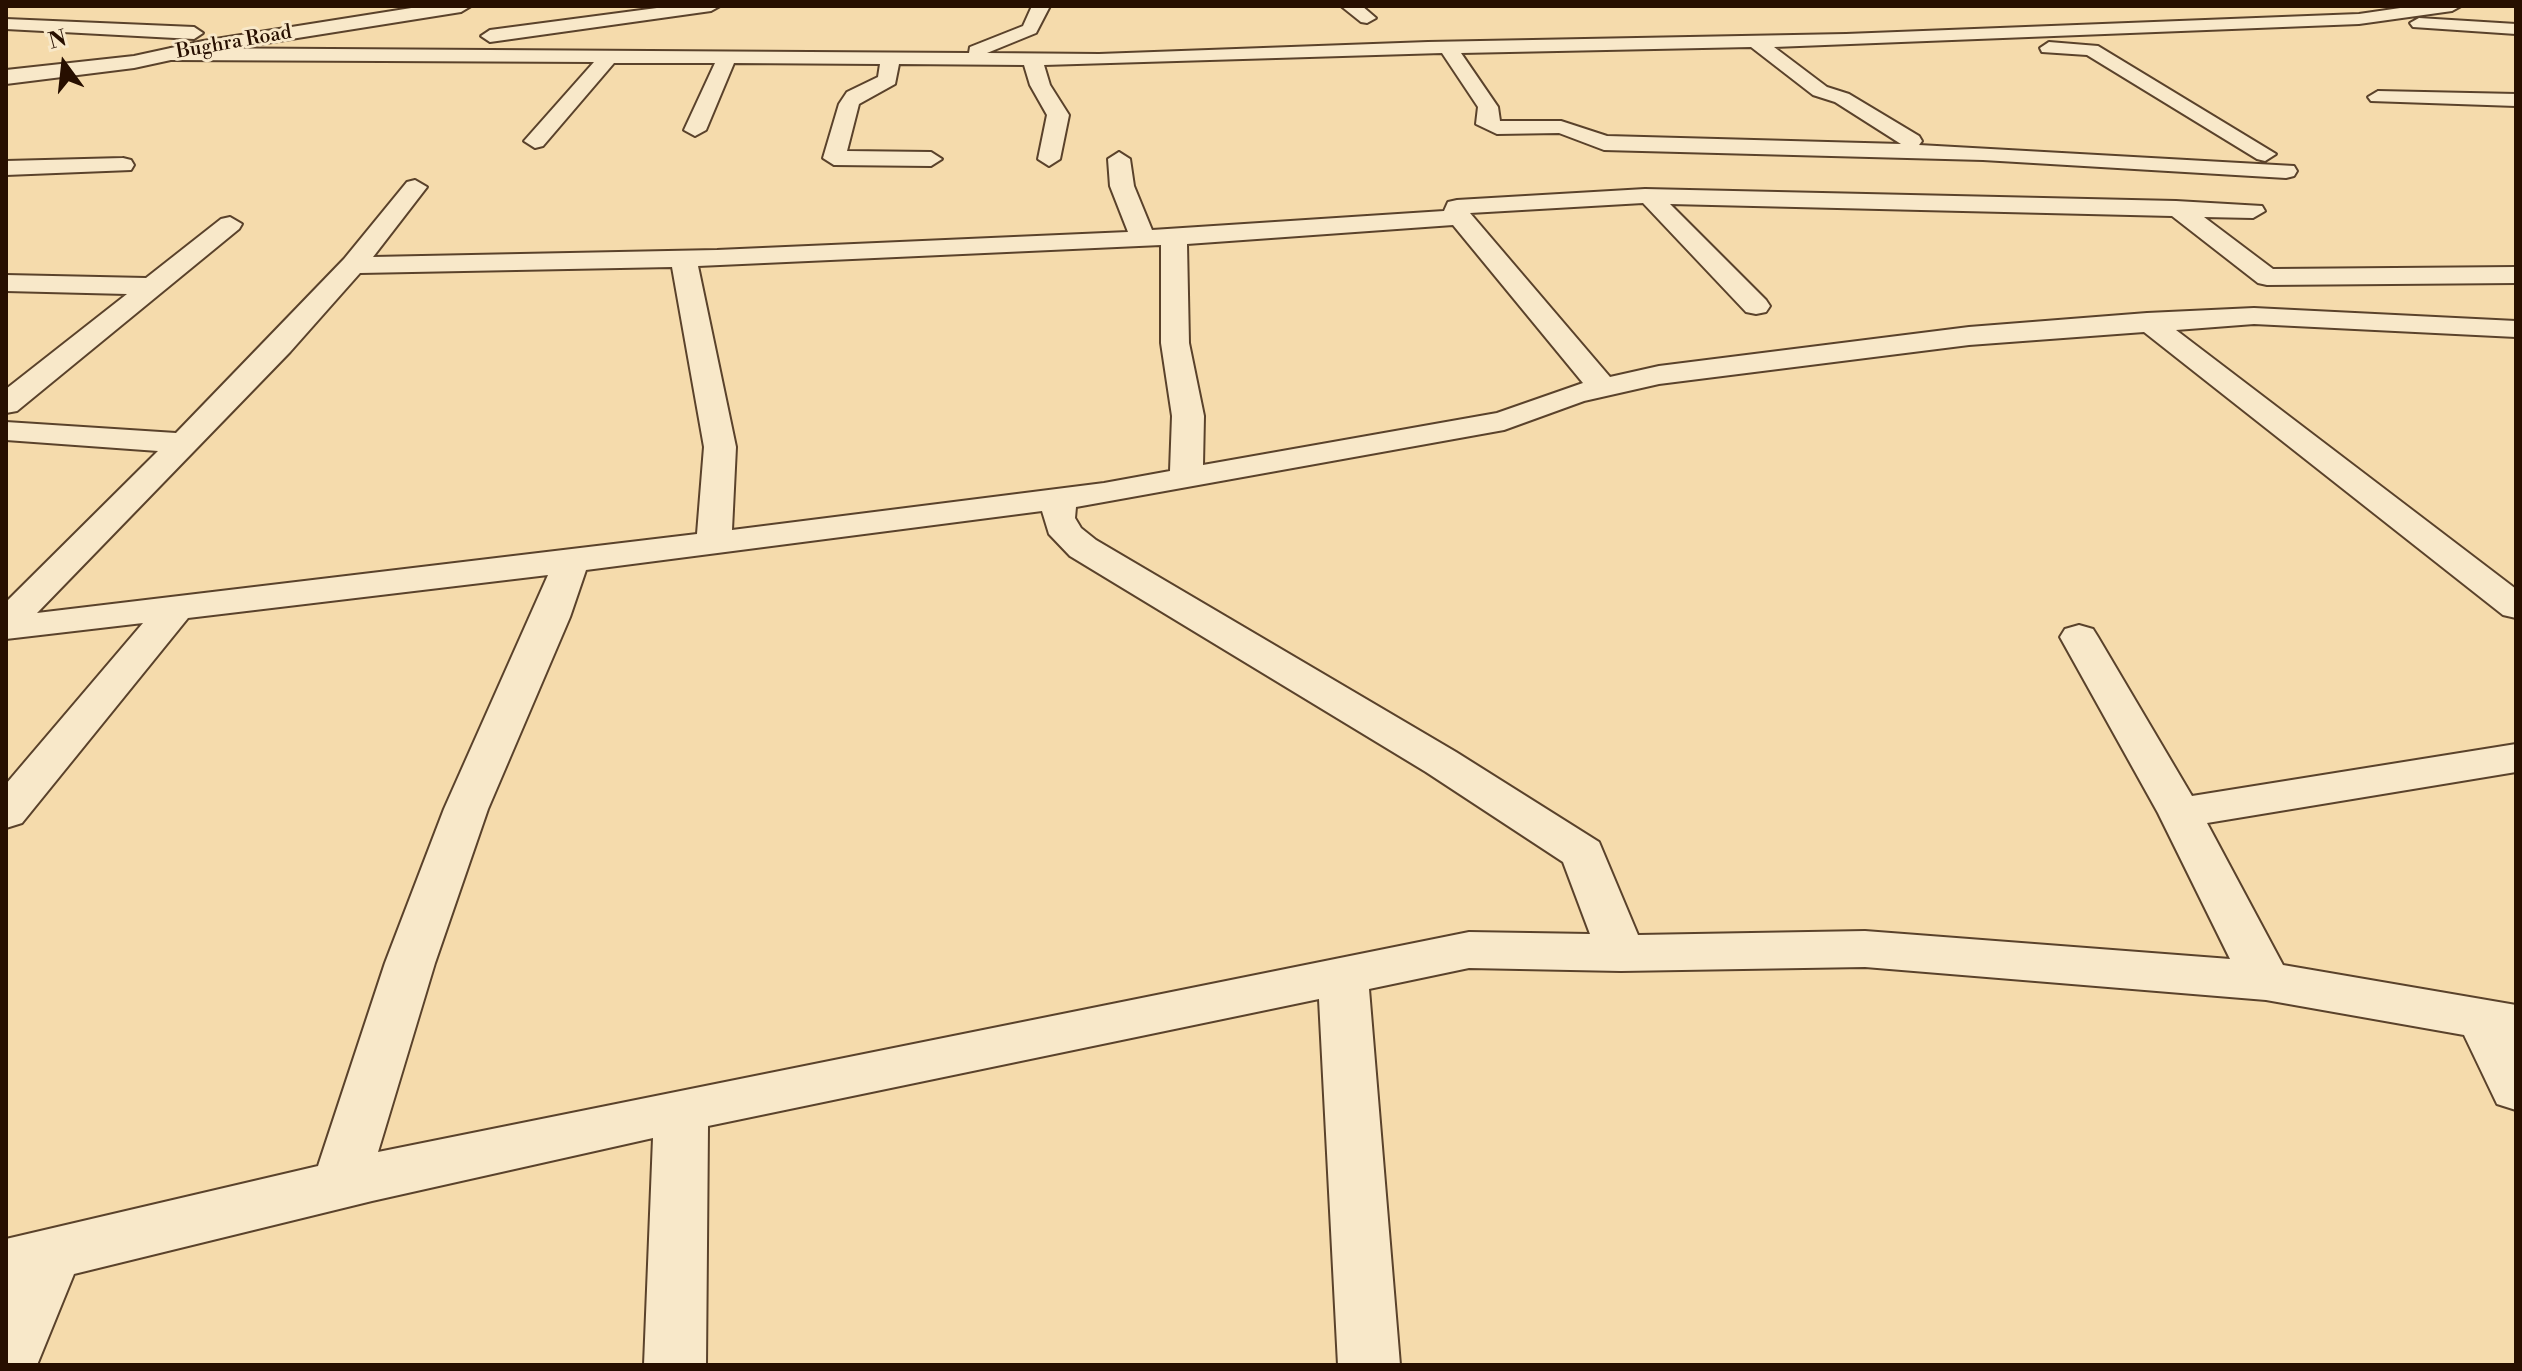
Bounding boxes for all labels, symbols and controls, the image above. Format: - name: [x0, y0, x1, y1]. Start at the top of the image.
- street label: Bughra Road: [174, 21, 294, 65]
- north arrow: [24, 24, 104, 104]
- text: N: [46, 25, 70, 56]

